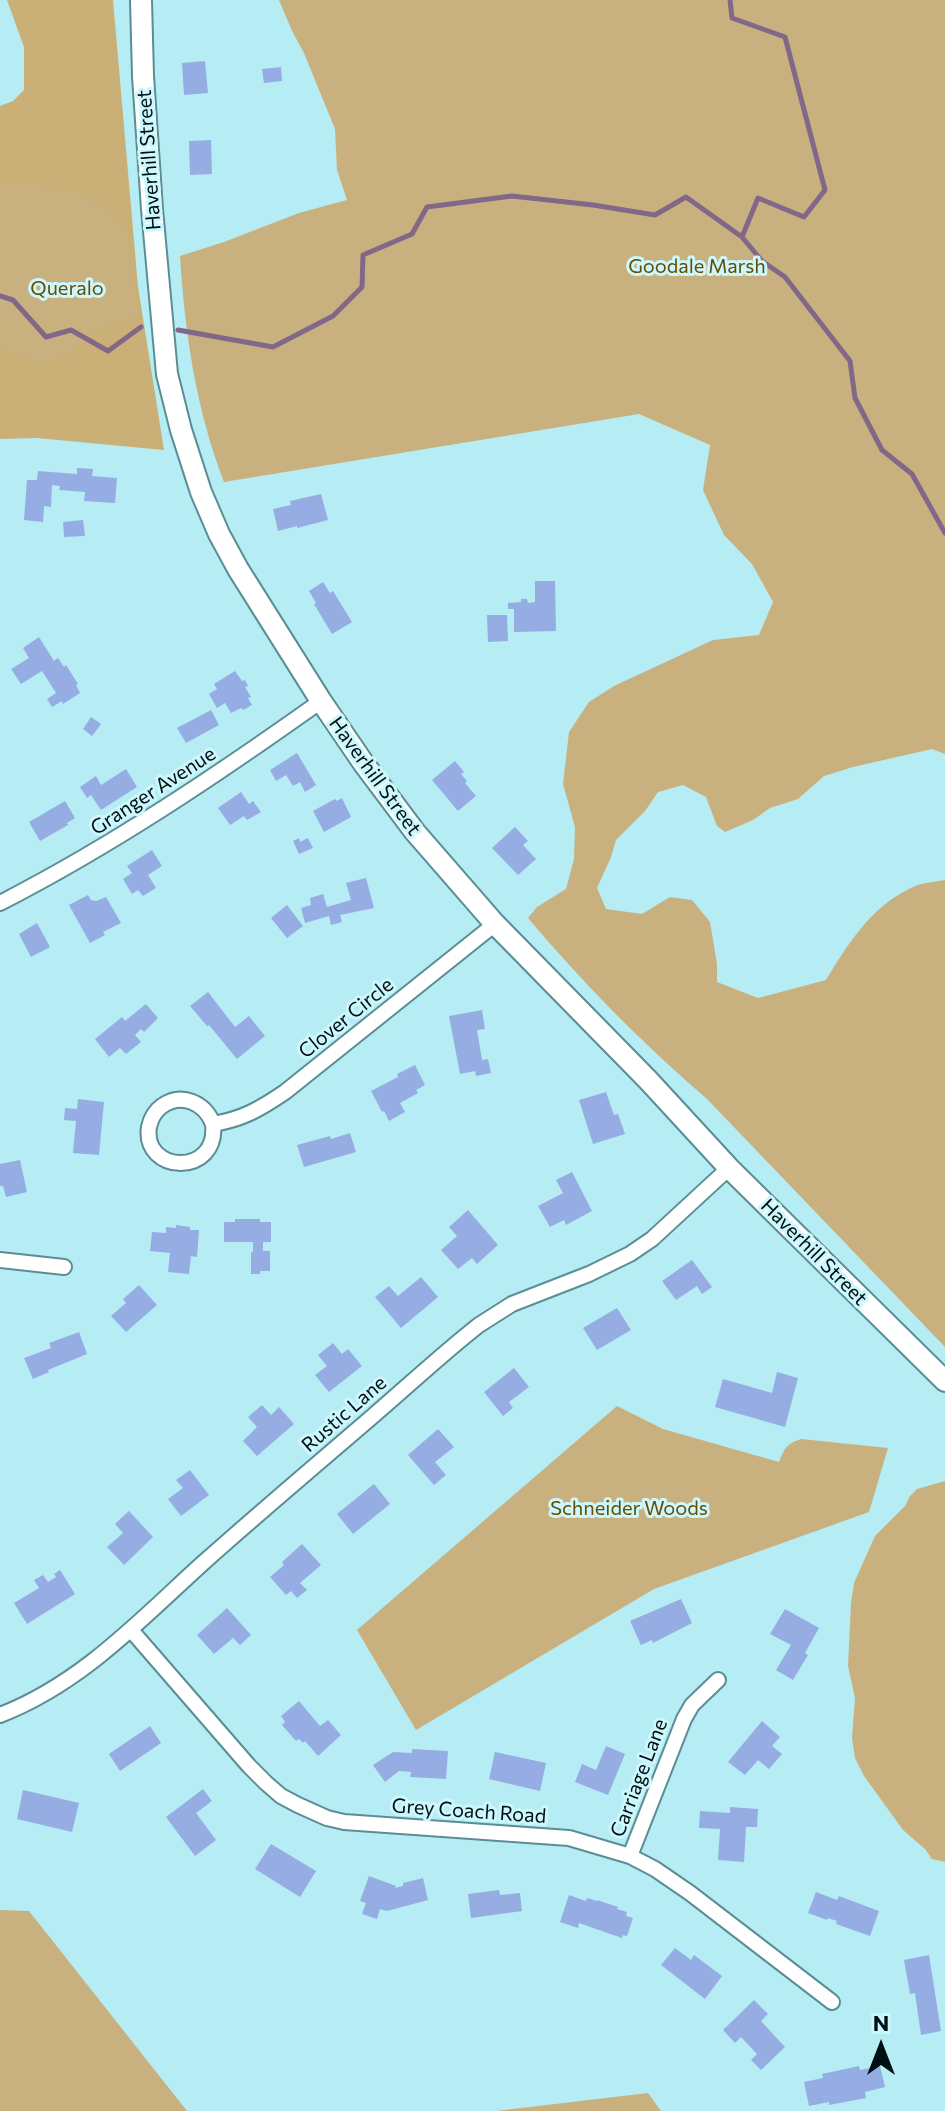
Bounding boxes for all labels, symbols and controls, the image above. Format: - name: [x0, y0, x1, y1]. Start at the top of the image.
- street label: Haverhill Street: [132, 89, 166, 231]
- park label: Goodale Marsh: [628, 254, 766, 278]
- park label: Queralo: [30, 276, 104, 300]
- street label: Haverhill Street: [324, 712, 426, 840]
- street label: Granger Avenue: [86, 742, 220, 840]
- street label: Clover Circle: [294, 973, 398, 1063]
- street label: Haverhill Street: [756, 1194, 872, 1310]
- street label: Rustic Lane: [297, 1371, 391, 1457]
- park label: Schneider Woods: [550, 1496, 708, 1520]
- street label: Carriage Lane: [605, 1716, 673, 1840]
- street label: Grey Coach Road: [391, 1794, 547, 1828]
- north arrow: [841, 2007, 921, 2087]
- text: N: [873, 2009, 889, 2036]

